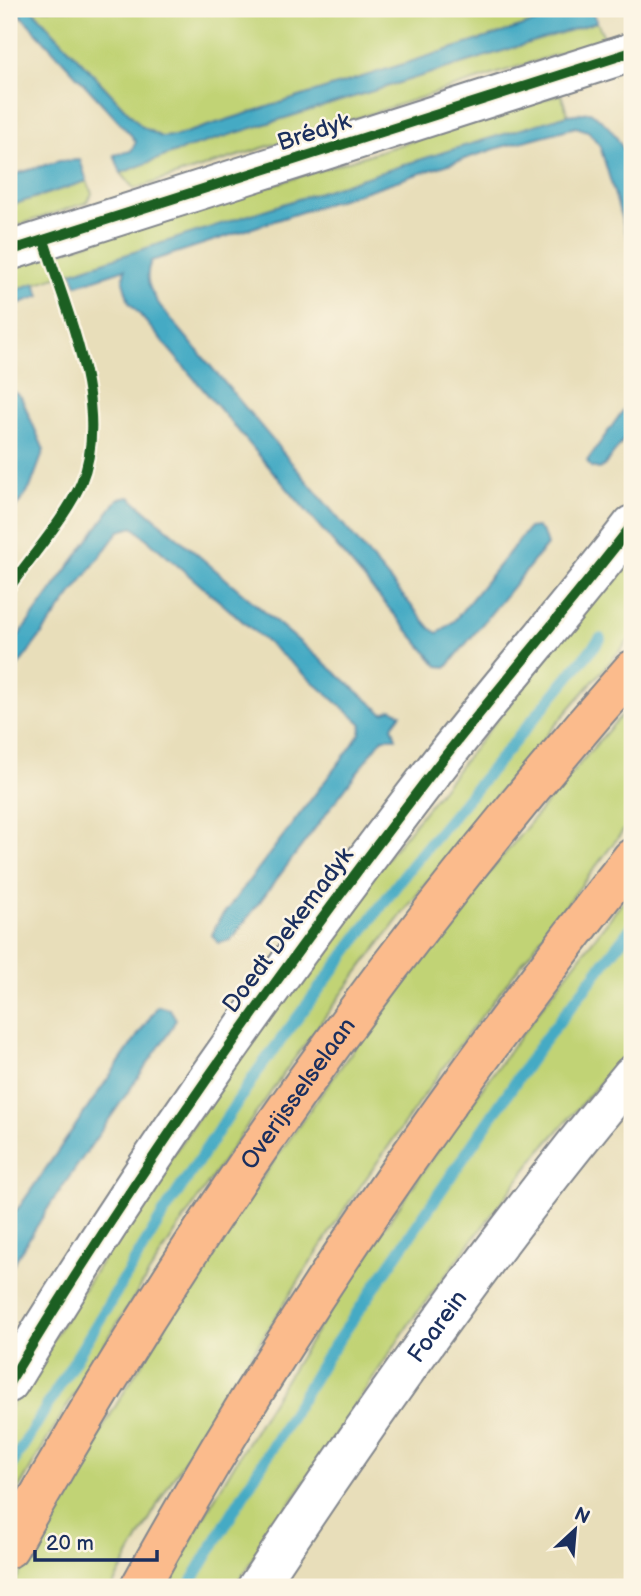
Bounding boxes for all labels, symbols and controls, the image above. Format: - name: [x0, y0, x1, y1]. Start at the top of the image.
- street label: Brédyk: [274, 106, 355, 157]
- street label: Doedt Dekemadyk: [216, 841, 360, 1018]
- street label: Overijsselselaan: [234, 1012, 362, 1175]
- street label: Foarein: [401, 1284, 473, 1368]
- north arrow: [540, 1494, 610, 1564]
- text: N: [570, 1503, 593, 1530]
- scale bar: [35, 1519, 158, 1563]
- text: 20 m: [46, 1531, 94, 1556]

